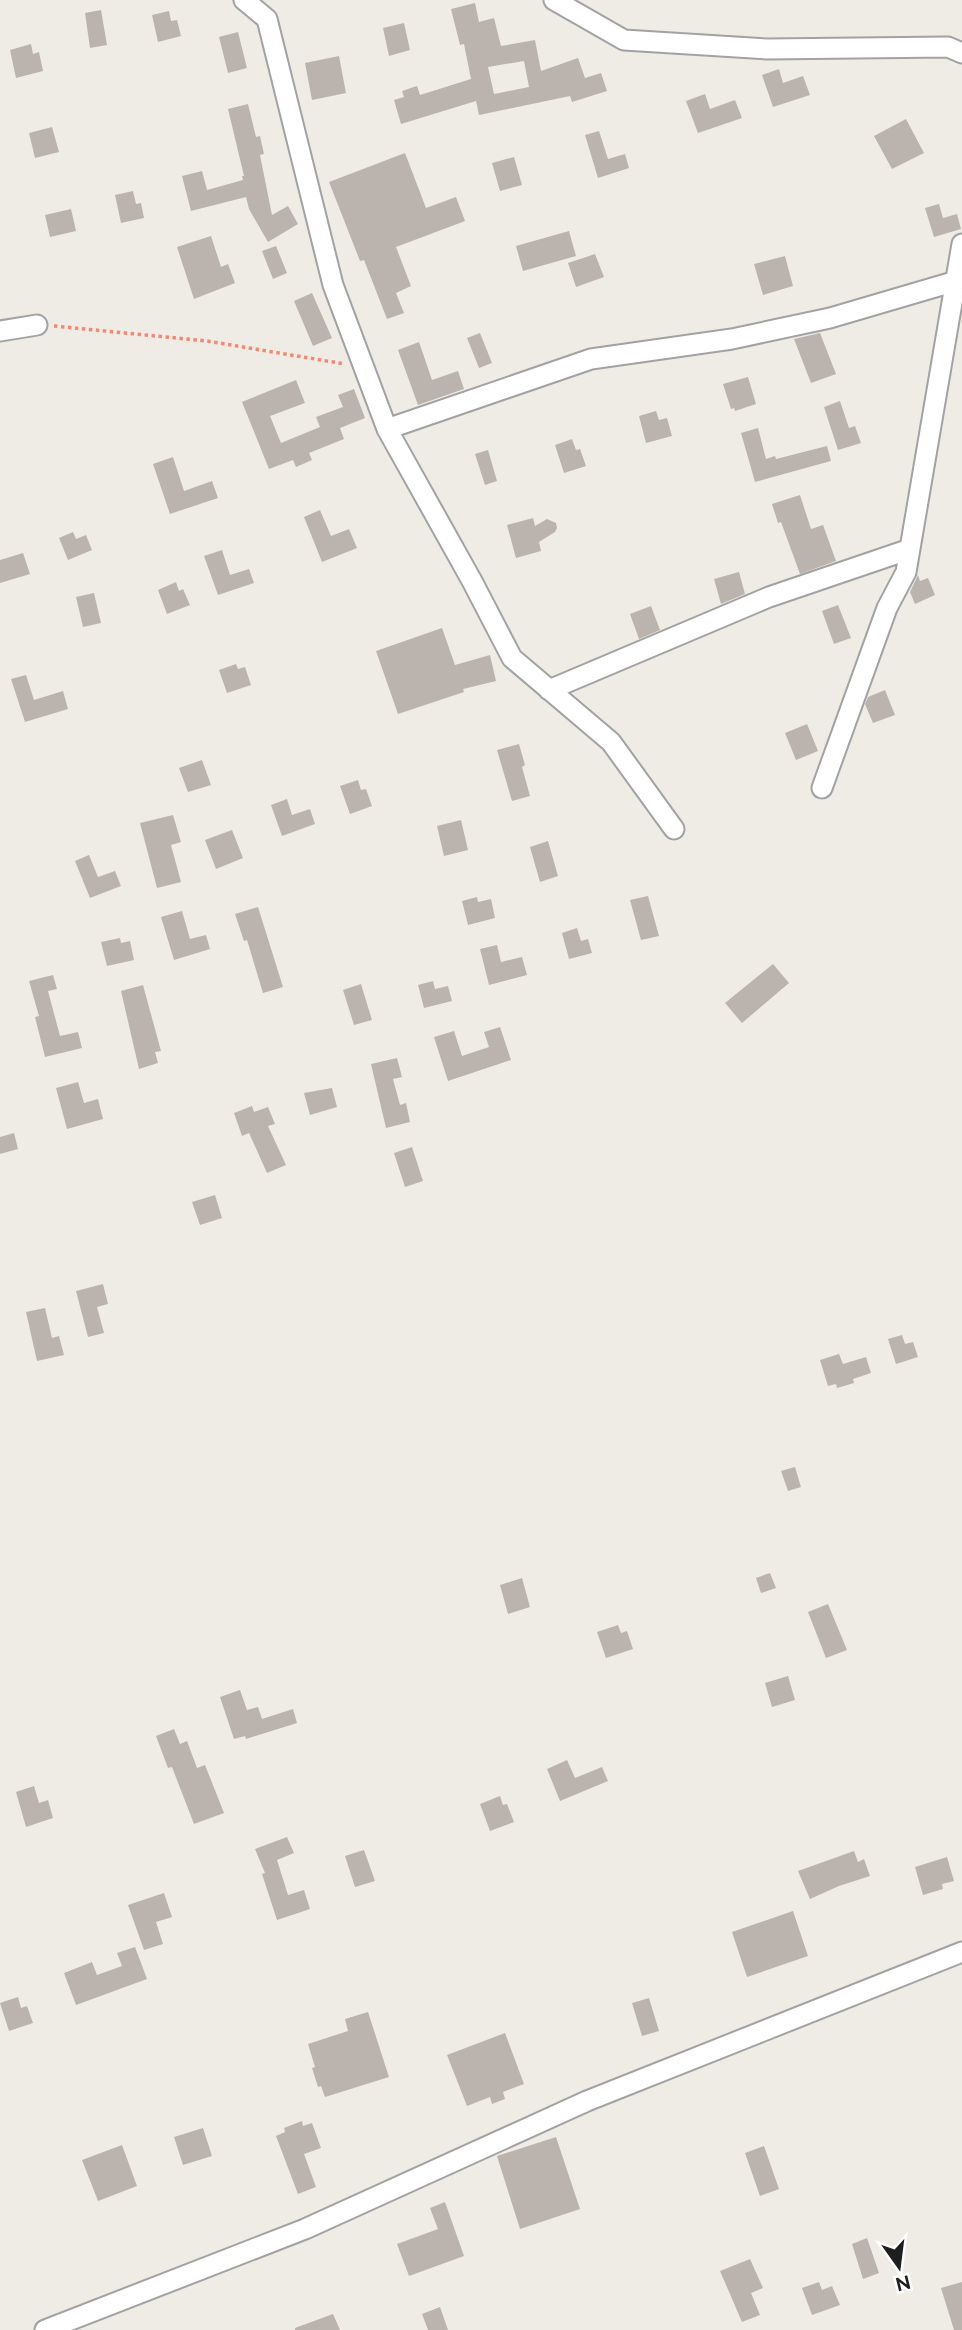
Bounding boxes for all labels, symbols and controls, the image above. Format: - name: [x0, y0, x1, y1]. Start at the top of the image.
- north arrow: [864, 2232, 934, 2302]
- text: N: [893, 2271, 913, 2296]

